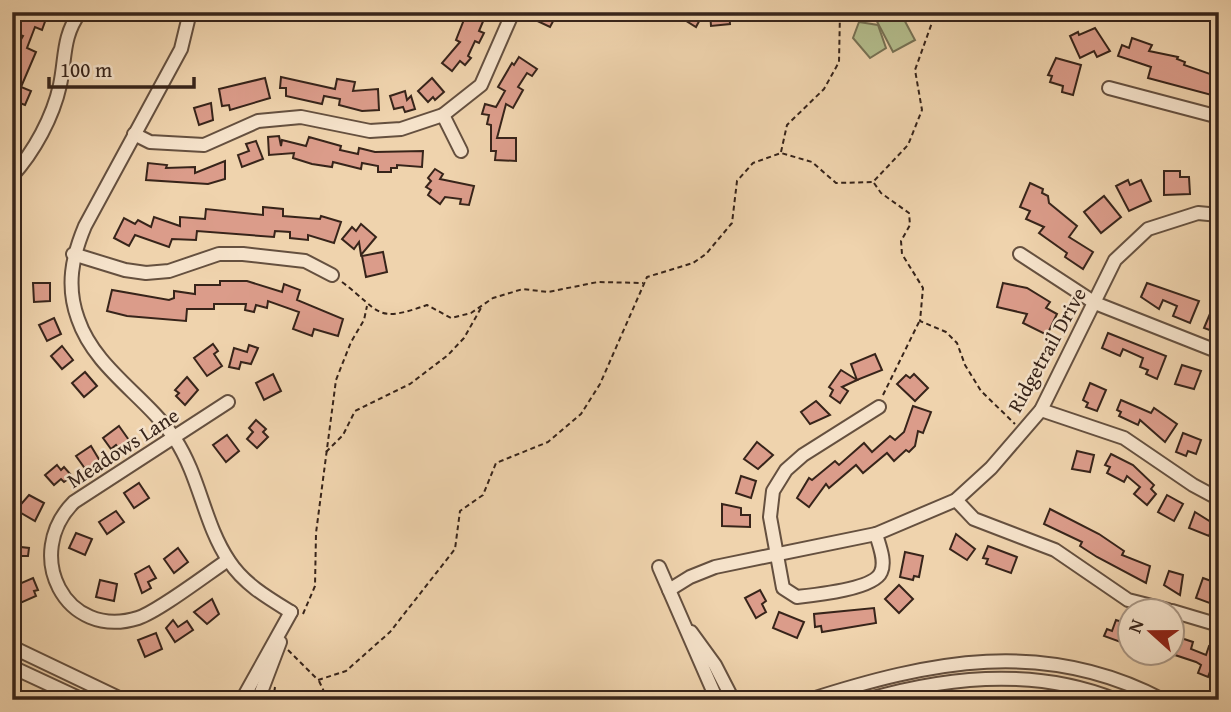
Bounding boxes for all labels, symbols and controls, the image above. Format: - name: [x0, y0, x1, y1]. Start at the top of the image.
- scale bar: [49, 46, 194, 90]
- text: 100 m: [60, 54, 112, 85]
- street label: Ridgetrail Drive: [999, 281, 1094, 418]
- street label: Meadows Lane: [60, 400, 185, 496]
- north arrow: [1116, 596, 1186, 666]
- text: N: [1120, 615, 1151, 637]

